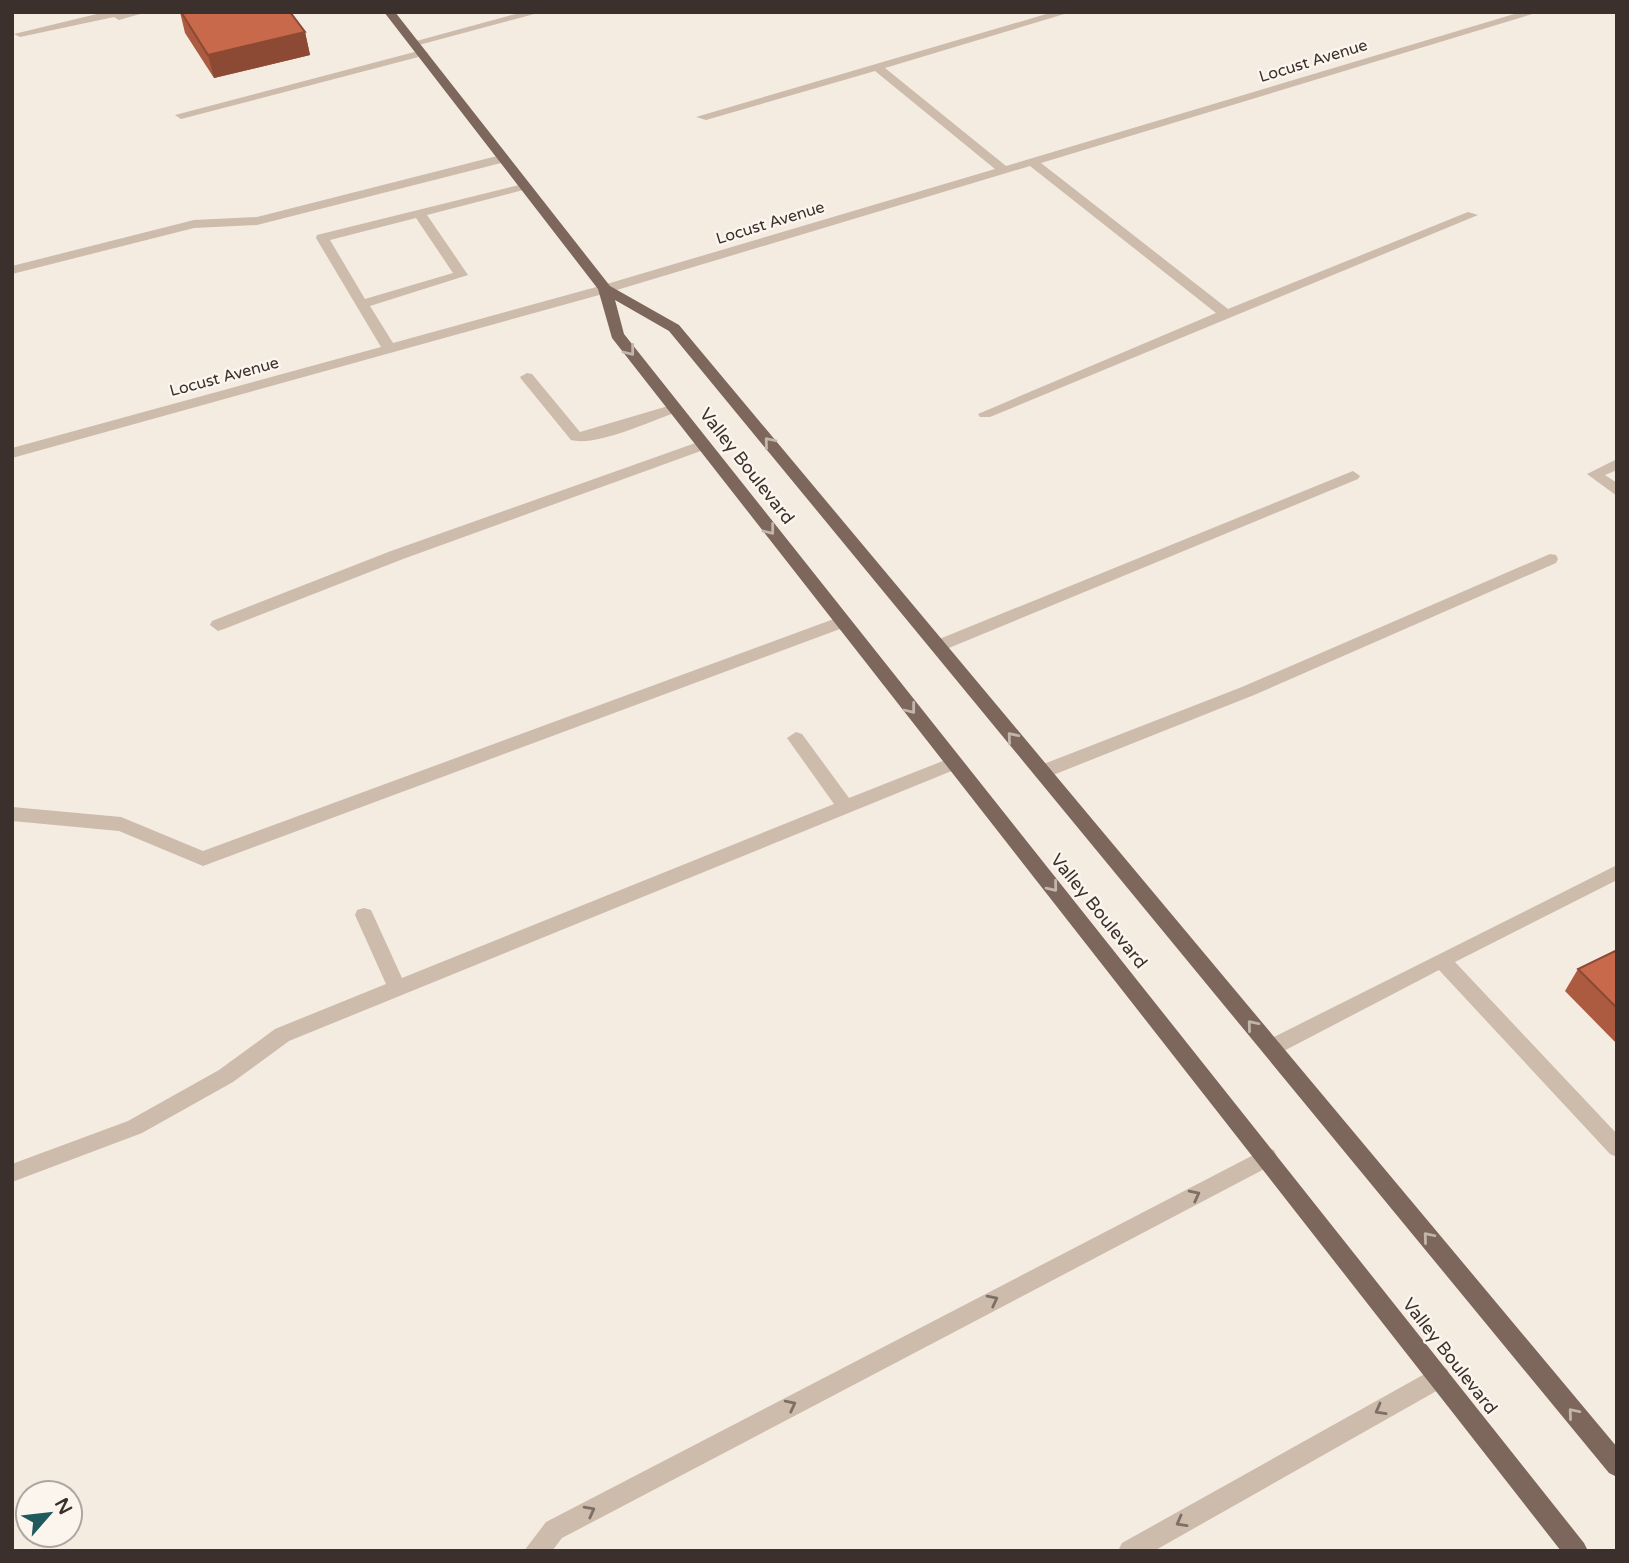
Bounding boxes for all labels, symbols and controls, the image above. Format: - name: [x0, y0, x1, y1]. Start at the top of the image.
- street label: Locust Avenue: [1257, 35, 1370, 87]
- street label: Locust Avenue: [714, 197, 827, 249]
- one-way arrow: [622, 343, 635, 356]
- street label: Locust Avenue: [167, 353, 281, 401]
- street label: Valley Boulevard: [695, 404, 799, 528]
- one-way arrow: [764, 437, 777, 449]
- one-way arrow: [762, 522, 775, 535]
- one-way arrow: [902, 702, 915, 714]
- one-way arrow: [1008, 732, 1021, 744]
- street label: Valley Boulevard: [1046, 849, 1152, 973]
- one-way arrow: [1044, 879, 1057, 892]
- one-way arrow: [1248, 1020, 1260, 1033]
- one-way arrow: [1188, 1190, 1200, 1203]
- one-way arrow: [1424, 1233, 1436, 1246]
- street label: Valley Boulevard: [1398, 1294, 1502, 1418]
- one-way arrow: [986, 1295, 998, 1308]
- one-way arrow: [784, 1400, 796, 1413]
- one-way arrow: [1374, 1402, 1387, 1415]
- one-way arrow: [1569, 1408, 1581, 1421]
- north arrow: [14, 1479, 84, 1549]
- text: N: [50, 1495, 76, 1518]
- one-way arrow: [583, 1506, 595, 1519]
- one-way arrow: [1176, 1514, 1189, 1527]

